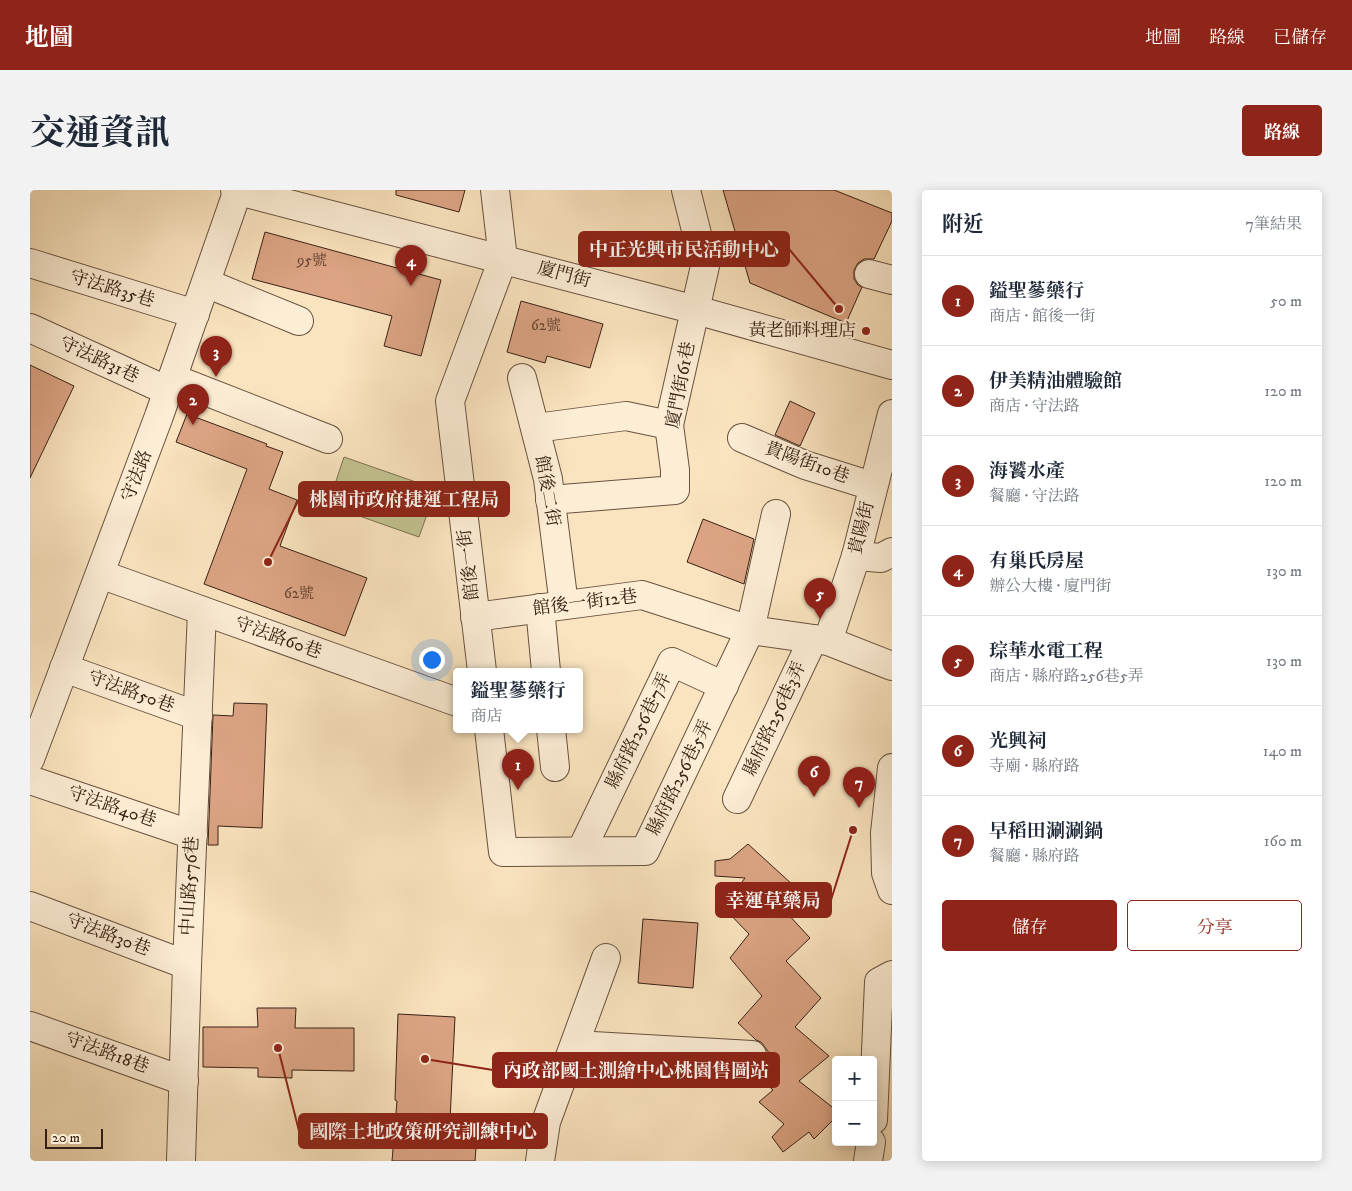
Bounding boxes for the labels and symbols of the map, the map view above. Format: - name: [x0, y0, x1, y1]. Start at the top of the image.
- callout: 中正光興市民活動中心: [579, 232, 789, 266]
- text: 中正光興市民活動中心: [589, 239, 779, 262]
- pin: 4: [395, 245, 427, 286]
- house number: 95號: [296, 251, 327, 270]
- street label: 廈門街: [535, 257, 593, 293]
- street label: 守法路35巷: [67, 266, 157, 312]
- house number: 62號: [531, 316, 561, 335]
- place label: 黃老師料理店: [748, 320, 856, 342]
- marker: 黃老師料理店: [860, 325, 872, 337]
- street label: 守法路31巷: [56, 332, 142, 388]
- pin: 3: [200, 336, 232, 377]
- street label: 廈門街61巷: [662, 340, 700, 430]
- pin: 2: [177, 384, 209, 425]
- street label: 貴陽街10巷: [762, 438, 852, 488]
- street label: 守法路: [117, 447, 157, 505]
- street label: 館後二街: [530, 454, 564, 528]
- callout: 桃園市政府捷運工程局: [299, 482, 509, 516]
- text: 桃園市政府捷運工程局: [309, 489, 499, 512]
- street label: 貴陽街: [845, 499, 879, 557]
- street label: 館後一街: [454, 528, 484, 602]
- pin: 5: [804, 578, 836, 619]
- house number: 62號: [284, 584, 314, 603]
- street label: 館後一街12巷: [531, 586, 639, 620]
- street label: 守法路60巷: [231, 612, 325, 664]
- your location: [419, 647, 445, 673]
- street label: 縣府路256巷3弄: [739, 658, 811, 780]
- street label: 守法路50巷: [85, 666, 177, 718]
- street label: 縣府路256巷7弄: [601, 669, 677, 793]
- street label: 縣府路256巷5弄: [642, 717, 718, 839]
- pin: 1: [502, 749, 534, 790]
- pin: 6: [798, 756, 830, 797]
- pin: 7: [843, 767, 875, 808]
- street label: 守法路40巷: [65, 782, 159, 832]
- street label: 中山路576巷: [176, 836, 204, 936]
- callout: 幸運草藥局: [716, 883, 831, 917]
- text: 幸運草藥局: [725, 890, 821, 913]
- street label: 守法路30巷: [63, 909, 153, 961]
- street label: 守法路18巷: [62, 1028, 152, 1078]
- callout: 內政部國土測繪中心桃園售圖站: [493, 1053, 779, 1087]
- text: 內政部國土測繪中心桃園售圖站: [503, 1060, 769, 1083]
- callout: 國際土地政策研究訓練中心: [299, 1114, 547, 1148]
- text: 國際土地政策研究訓練中心: [309, 1121, 537, 1144]
- scale bar: [45, 1126, 102, 1149]

